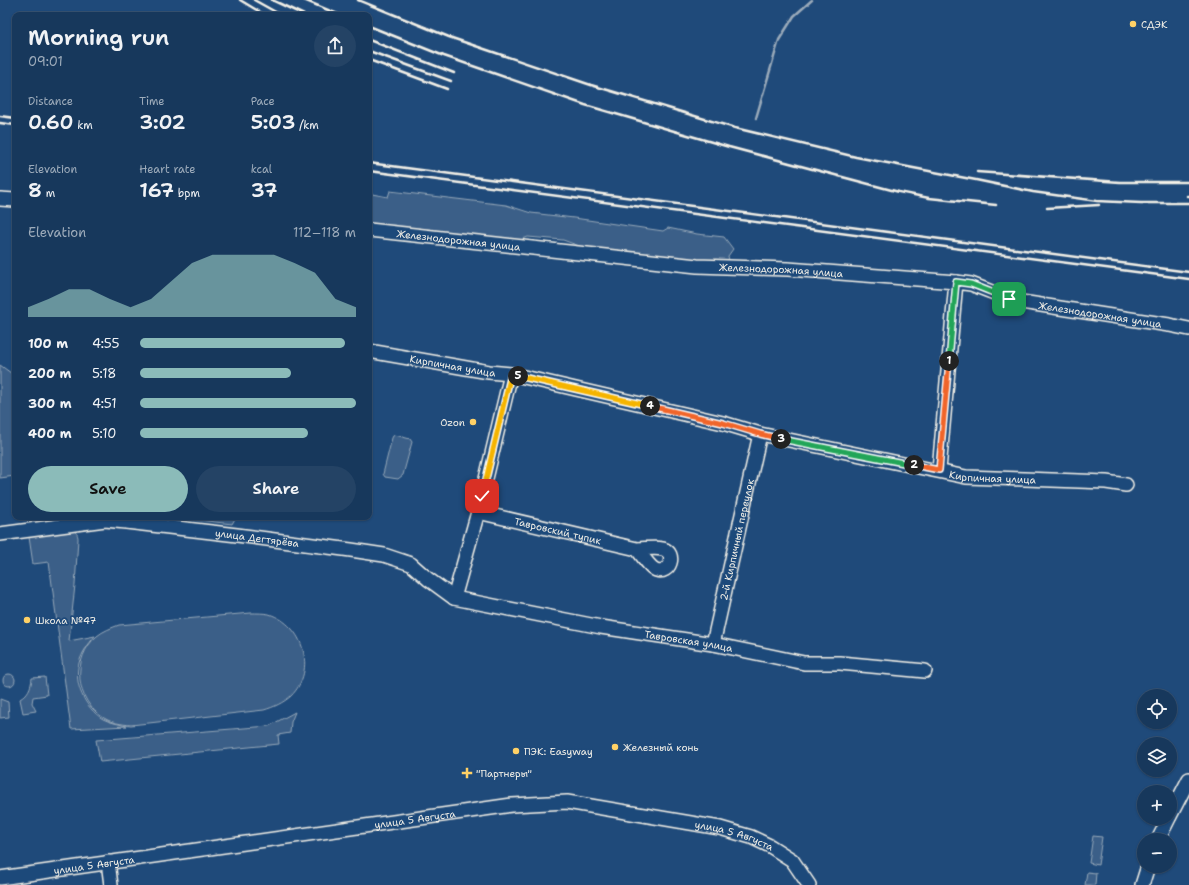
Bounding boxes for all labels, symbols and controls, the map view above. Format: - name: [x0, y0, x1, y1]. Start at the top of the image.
- place label: СДЭК: [1141, 18, 1168, 31]
- marker: СДЭК: [1128, 19, 1138, 29]
- text: Morning run: [28, 23, 169, 52]
- button: share: [314, 25, 356, 67]
- text: 09:01: [28, 53, 63, 70]
- text: Distance: [28, 94, 73, 109]
- text: Time: [139, 94, 165, 109]
- text: Pace: [251, 94, 275, 109]
- text: 0.60: [28, 109, 73, 135]
- text: 3:02: [139, 109, 186, 135]
- text: 5:03: [251, 109, 295, 135]
- text: km: [73, 118, 93, 133]
- text: /km: [295, 118, 319, 133]
- text: Elevation: [28, 162, 77, 177]
- text: Heart rate: [139, 162, 195, 177]
- text: kcal: [251, 162, 272, 177]
- text: 8: [28, 177, 42, 203]
- text: 167: [139, 177, 174, 203]
- text: 37: [251, 177, 278, 203]
- text: m: [42, 186, 55, 201]
- text: bpm: [174, 186, 200, 201]
- text: Elevation: [28, 224, 86, 241]
- text: 112–118 m: [293, 224, 356, 241]
- street label: Железнодорожная улица: [396, 227, 522, 253]
- street label: Железнодорожная улица: [719, 260, 844, 280]
- pin: [992, 282, 1026, 316]
- icon: arrive: [998, 288, 1020, 310]
- street label: Железнодорожная улица: [1038, 298, 1163, 330]
- text: 100 m: [28, 335, 68, 352]
- text: 4:55: [92, 335, 119, 352]
- pin: 1: [939, 351, 959, 371]
- street label: Кирпичная улица: [409, 352, 497, 379]
- text: 1: [946, 353, 952, 368]
- text: 200 m: [28, 365, 71, 382]
- text: 5:18: [92, 365, 116, 382]
- pin: 5: [508, 366, 528, 386]
- text: 5: [515, 368, 521, 383]
- text: 300 m: [28, 395, 72, 412]
- text: 4:51: [92, 395, 117, 412]
- pin: 4: [640, 396, 660, 416]
- text: 4: [646, 398, 654, 413]
- place label: Ozon: [440, 416, 465, 429]
- marker: Ozon: [468, 417, 478, 427]
- text: 400 m: [28, 425, 72, 442]
- text: 5:10: [92, 425, 116, 442]
- pin: 3: [771, 429, 791, 449]
- text: 3: [777, 431, 785, 446]
- pin: 2: [904, 455, 924, 475]
- text: 2: [910, 457, 918, 472]
- button: Save: [28, 466, 188, 512]
- button: Share: [196, 466, 356, 512]
- street label: Кирпичная улица: [948, 467, 1037, 486]
- street label: 2-й Кирпичный переулок: [716, 477, 756, 602]
- pin: [465, 479, 499, 513]
- icon: check: [471, 485, 493, 507]
- street label: Тавровский тупик: [513, 514, 603, 547]
- street label: улица Дегтярёва: [214, 526, 301, 550]
- place label: Школа №47: [35, 614, 96, 627]
- marker: Школа №47: [22, 615, 32, 625]
- street label: Тавровская улица: [644, 627, 735, 655]
- map controls: [1137, 689, 1177, 873]
- button: locate: [1137, 689, 1177, 729]
- button: layers: [1137, 737, 1177, 777]
- place label: Железный конь: [623, 741, 699, 754]
- marker: Железный конь: [610, 742, 620, 752]
- place label: ПЭК: Easyway: [524, 745, 593, 758]
- marker: ПЭК: Easyway: [511, 746, 521, 756]
- marker: "Партнеры": [461, 767, 473, 779]
- place label: "Партнеры": [476, 767, 532, 780]
- button: +: [1137, 785, 1177, 825]
- street label: улица 5 Августа: [373, 807, 457, 831]
- street label: улица 5 Августа: [694, 817, 776, 854]
- button: −: [1137, 833, 1177, 873]
- street label: улица 5 Августа: [53, 852, 136, 877]

